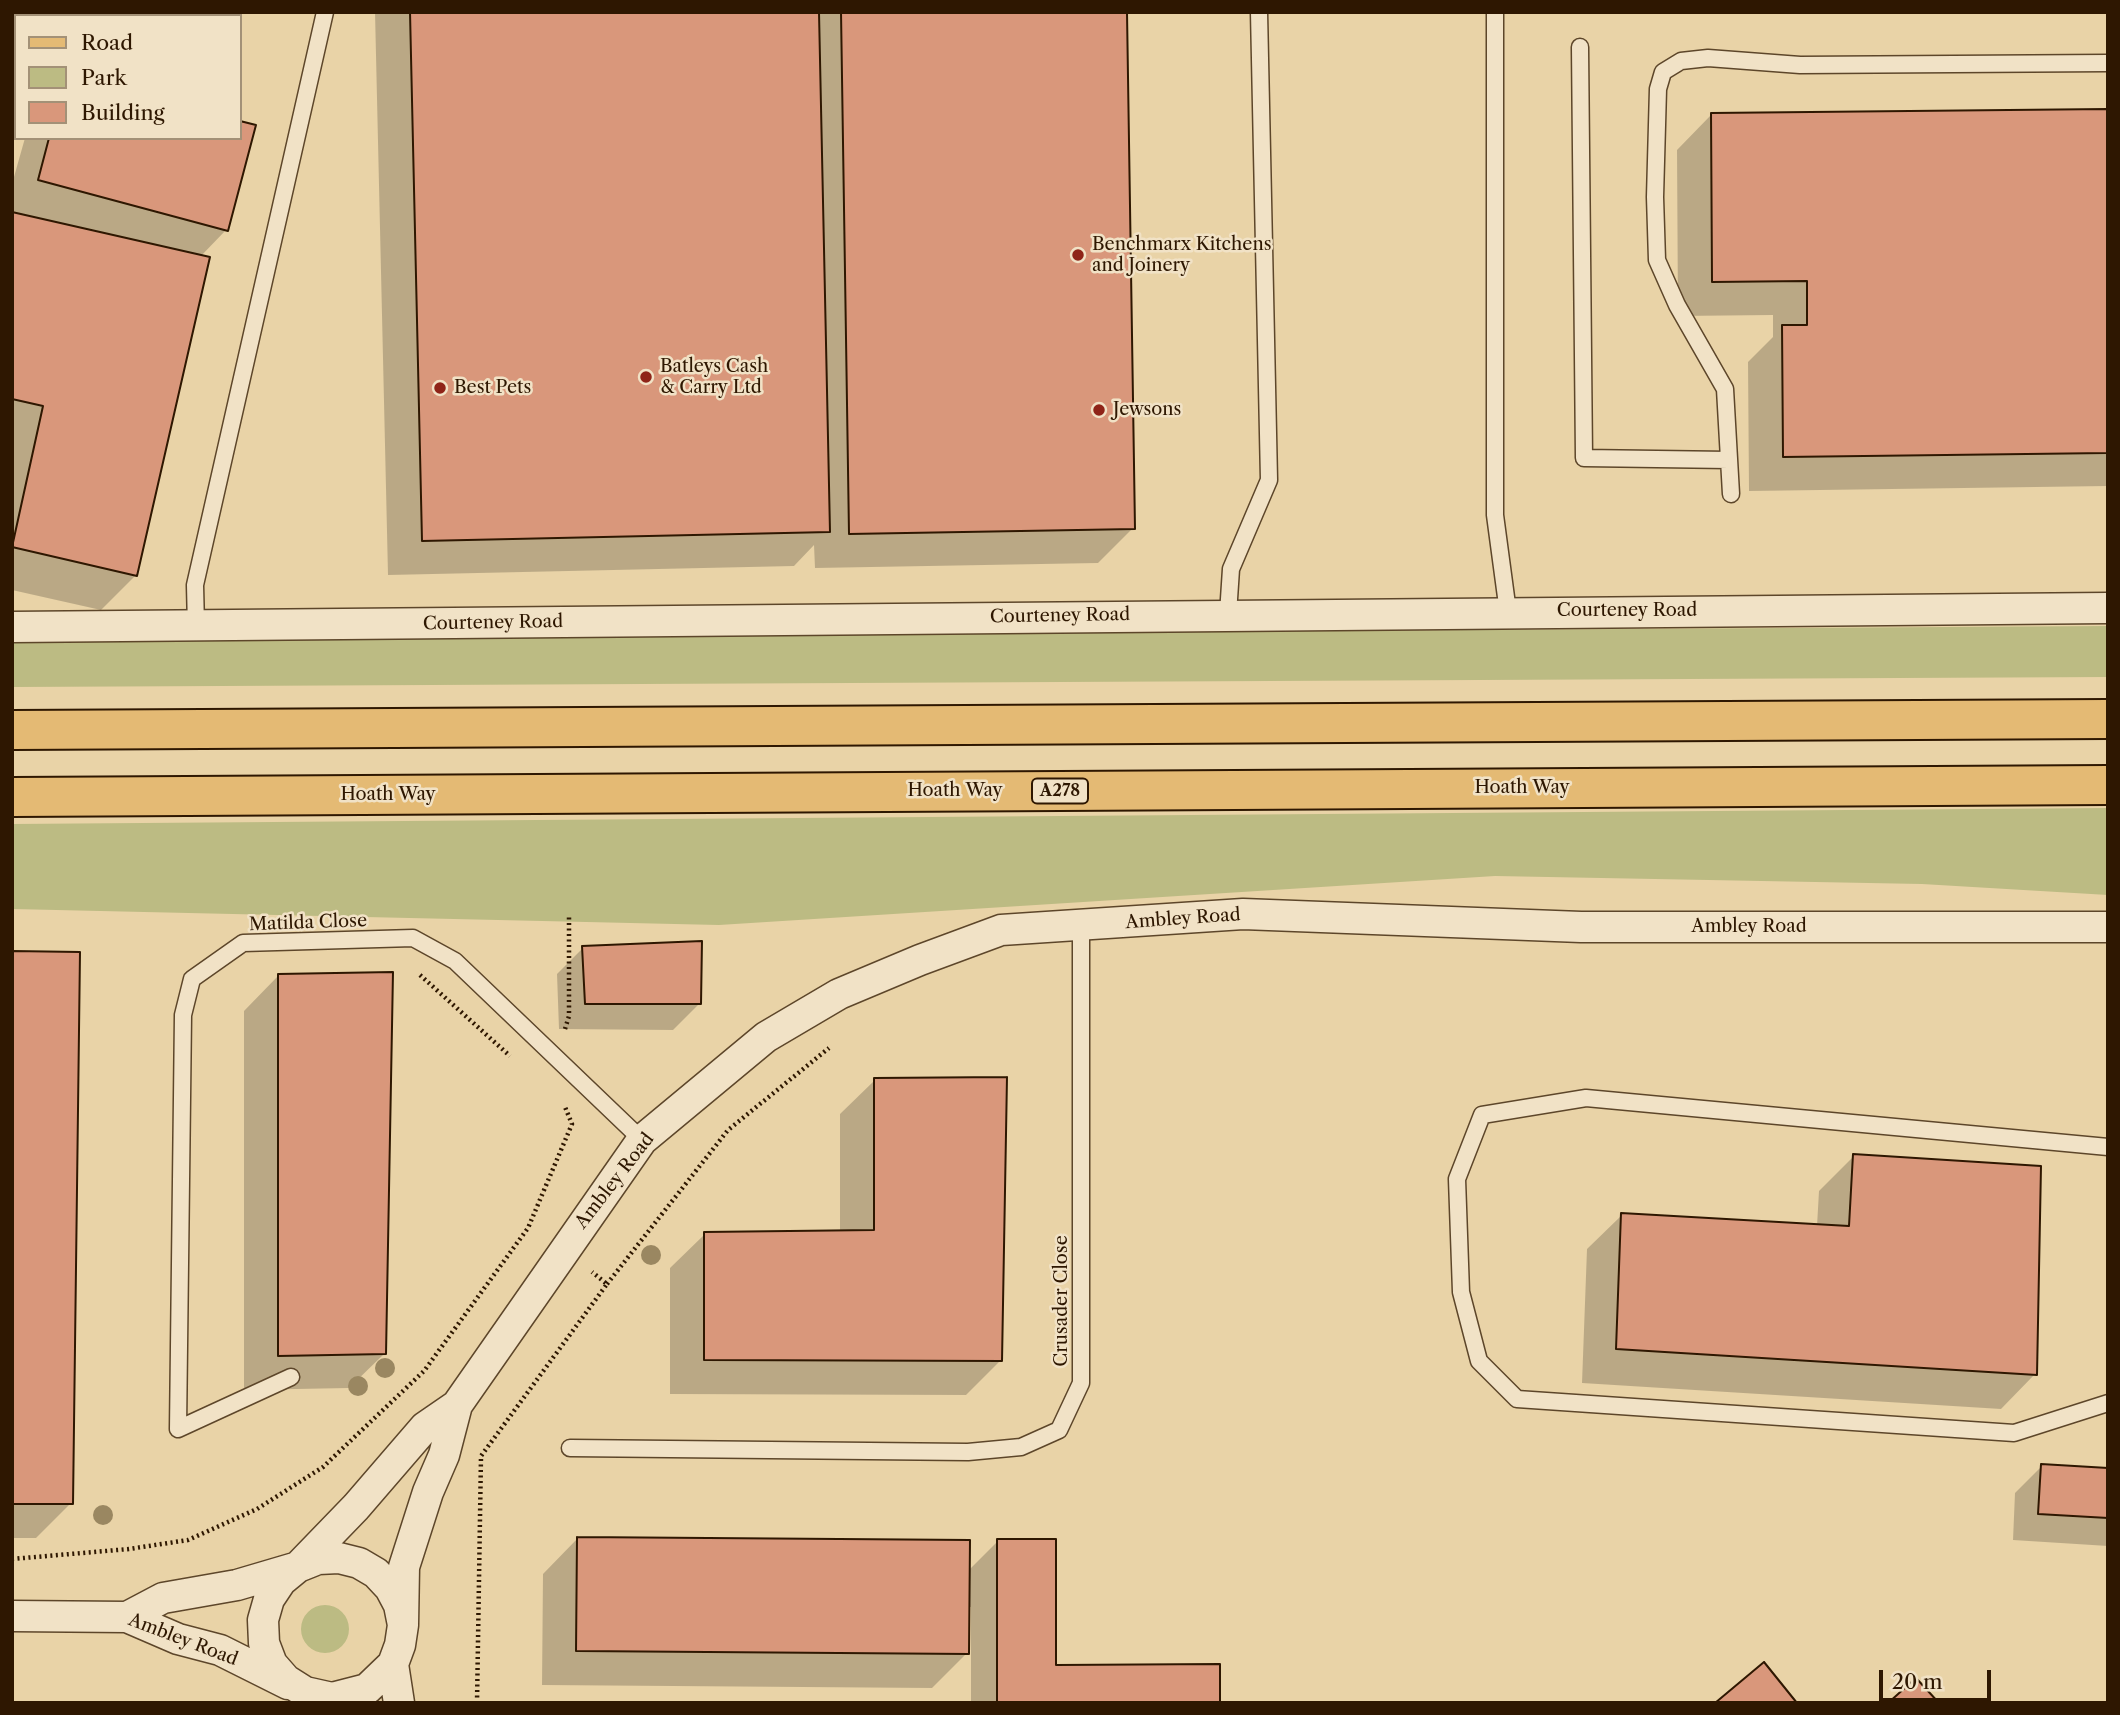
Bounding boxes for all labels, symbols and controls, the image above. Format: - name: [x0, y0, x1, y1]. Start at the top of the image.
- legend: [14, 14, 242, 140]
- text: Road: [81, 30, 133, 55]
- text: Park: [81, 65, 127, 90]
- text: Building: [81, 100, 165, 125]
- place label: Benchmarx Kitchens and Joinery: [1092, 234, 1272, 276]
- marker: Benchmarx Kitchens and Joinery: [1070, 247, 1086, 263]
- place label: Batleys Cash & Carry Ltd: [660, 356, 768, 398]
- marker: Batleys Cash & Carry Ltd: [638, 369, 654, 385]
- place label: Best Pets: [454, 377, 531, 399]
- marker: Best Pets: [432, 380, 448, 396]
- place label: Jewsons: [1113, 399, 1181, 421]
- marker: Jewsons: [1091, 402, 1107, 418]
- street label: Courteney Road: [1557, 600, 1697, 622]
- street label: Courteney Road: [990, 604, 1130, 628]
- street label: Courteney Road: [423, 611, 563, 635]
- street label: Hoath Way: [1474, 777, 1570, 799]
- road number: A278: [1032, 778, 1088, 804]
- street label: Hoath Way: [907, 780, 1003, 802]
- street label: Hoath Way: [340, 784, 436, 806]
- street label: Ambley Road: [1125, 904, 1241, 934]
- street label: Matilda Close: [249, 910, 367, 936]
- street label: Ambley Road: [1691, 916, 1807, 938]
- street label: Ambley Road: [571, 1129, 659, 1233]
- street label: Crusader Close: [1051, 1235, 1073, 1367]
- street label: Ambley Road: [125, 1609, 241, 1671]
- scale bar: [1882, 1656, 1994, 1700]
- text: 20 m: [1892, 1669, 1943, 1694]

